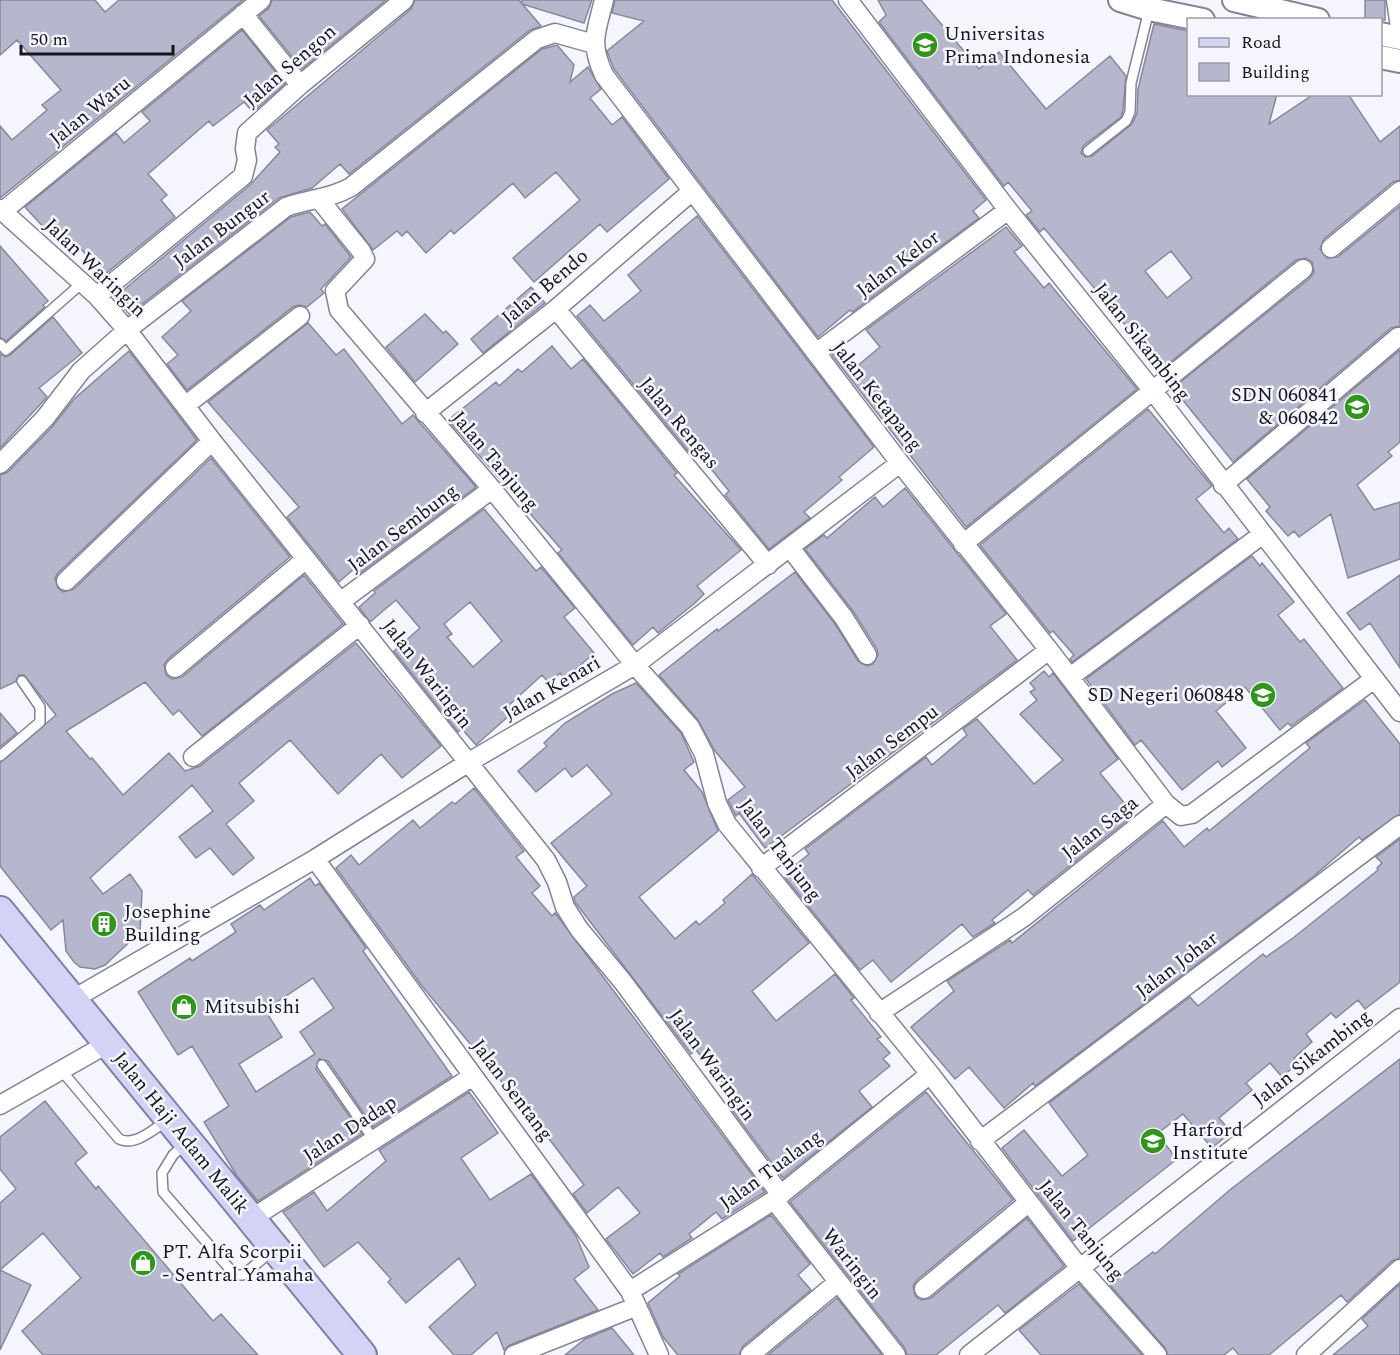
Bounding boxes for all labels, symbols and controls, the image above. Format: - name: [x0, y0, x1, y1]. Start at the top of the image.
- street label: Jalan Sengon: [237, 17, 343, 115]
- scale bar: [21, 18, 172, 56]
- legend: [1187, 18, 1382, 96]
- place label: Universitas Prima Indonesia: [944, 19, 1090, 72]
- text: 50 m: [30, 26, 68, 53]
- text: Road: [1241, 29, 1282, 56]
- school or university icon: Universitas Prima Indonesia: [910, 30, 940, 60]
- text: Building: [1241, 59, 1310, 86]
- street label: Jalan Waru: [43, 69, 137, 153]
- street label: Jalan Bungur: [167, 182, 277, 276]
- street label: Jalan Waringin: [37, 211, 153, 325]
- street label: Jalan Kelor: [850, 223, 946, 305]
- street label: Jalan Bendo: [495, 241, 595, 333]
- street label: Jalan Sikambing: [1086, 276, 1198, 408]
- street label: Jalan Ketapang: [824, 334, 930, 458]
- street label: Jalan Rengas: [631, 370, 727, 476]
- place label: SDN 060841 & 060842: [1231, 380, 1338, 433]
- school or university icon: SDN 060841 & 060842: [1342, 392, 1372, 422]
- street label: Jalan Tanjung: [444, 404, 546, 518]
- street label: Jalan Sembung: [341, 476, 465, 580]
- street label: Jalan Waringin: [374, 612, 480, 736]
- street label: Jalan Kenari: [498, 648, 606, 728]
- place label: SD Negeri 060848: [1088, 680, 1244, 710]
- school or university icon: SD Negeri 060848: [1248, 680, 1278, 710]
- street label: Jalan Sempu: [839, 697, 945, 787]
- street label: Jalan Saga: [1055, 788, 1145, 868]
- street label: Jalan Tanjung: [731, 792, 829, 908]
- place label: Josephine Building: [124, 897, 211, 950]
- building icon: Josephine Building: [89, 909, 119, 939]
- street label: Jalan Johar: [1129, 924, 1225, 1006]
- shop icon: Mitsubishi: [169, 992, 199, 1022]
- place label: Mitsubishi: [204, 992, 300, 1022]
- street label: Jalan Waringin: [661, 1002, 763, 1128]
- street label: Jalan Sikambing: [1246, 1002, 1378, 1114]
- street label: Jalan Sentang: [464, 1033, 560, 1147]
- street label: Jalan Haji Adam Malik: [106, 1045, 256, 1221]
- street label: Jalan Dadap: [297, 1087, 403, 1171]
- place label: Harford Institute: [1172, 1115, 1248, 1168]
- street label: Jalan Tualang: [713, 1122, 829, 1218]
- school or university icon: Harford Institute: [1138, 1126, 1168, 1156]
- street label: Jalan Tanjung: [1031, 1173, 1131, 1287]
- street label: Waringin: [814, 1222, 890, 1306]
- place label: PT. Alfa Scorpii - Sentral Yamaha: [162, 1237, 314, 1290]
- shop icon: PT. Alfa Scorpii - Sentral Yamaha: [128, 1248, 158, 1278]

